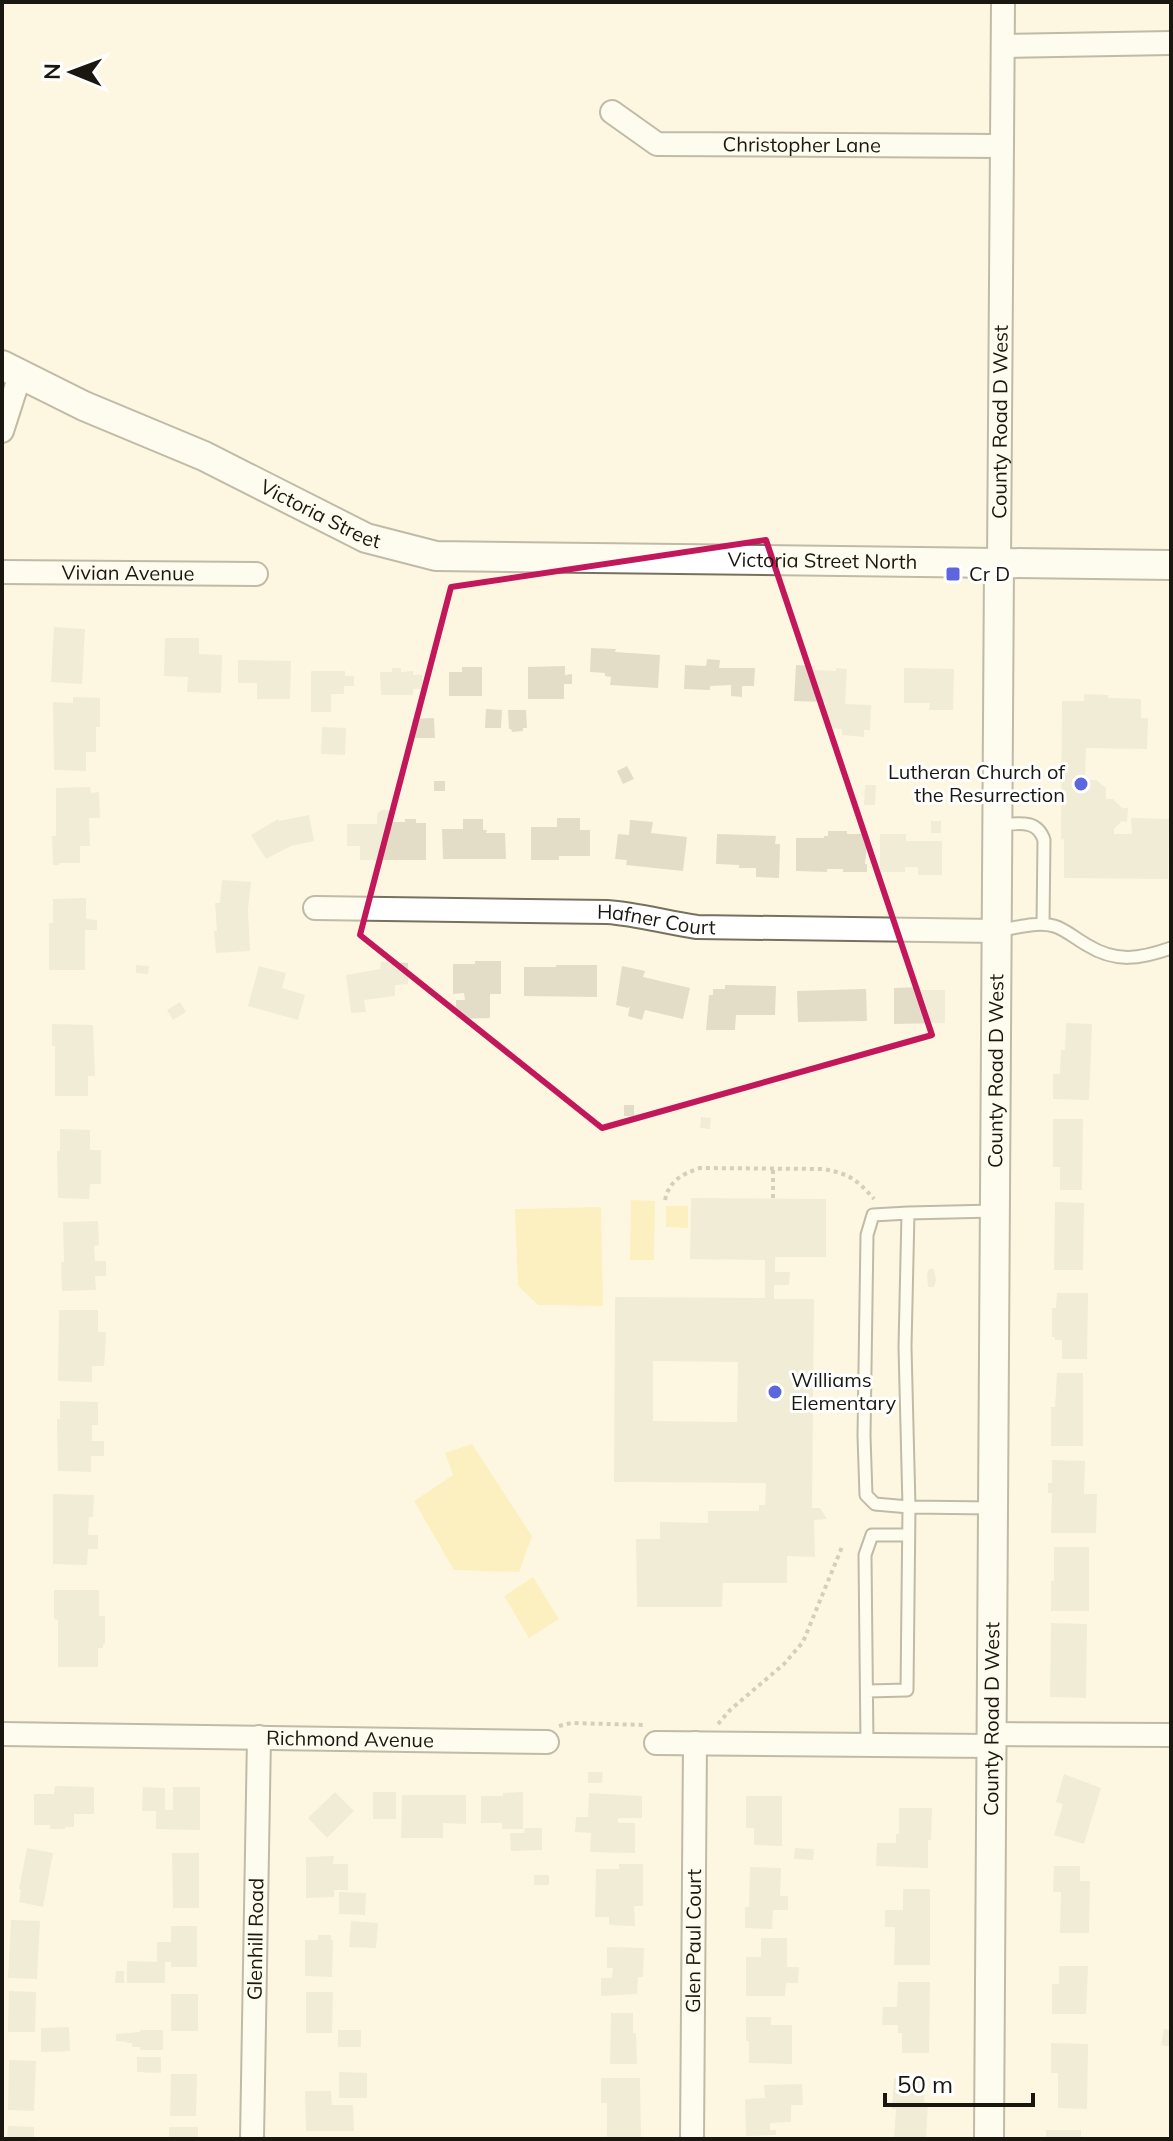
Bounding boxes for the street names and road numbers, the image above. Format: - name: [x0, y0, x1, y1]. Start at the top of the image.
- street label: Christopher Lane: [723, 131, 881, 157]
- street label: County Road D West: [986, 325, 1013, 519]
- street label: Victoria Street: [256, 474, 383, 553]
- street label: Victoria Street North: [727, 547, 917, 574]
- street label: Vivian Avenue: [61, 559, 195, 586]
- street label: Hafner Court: [597, 899, 716, 939]
- street label: County Road D West: [982, 974, 1008, 1168]
- street label: County Road D West: [978, 1622, 1004, 1816]
- street label: Richmond Avenue: [266, 1725, 434, 1752]
- street label: Glen Paul Court: [680, 1869, 706, 2013]
- street label: Glenhill Road: [241, 1878, 269, 2000]

